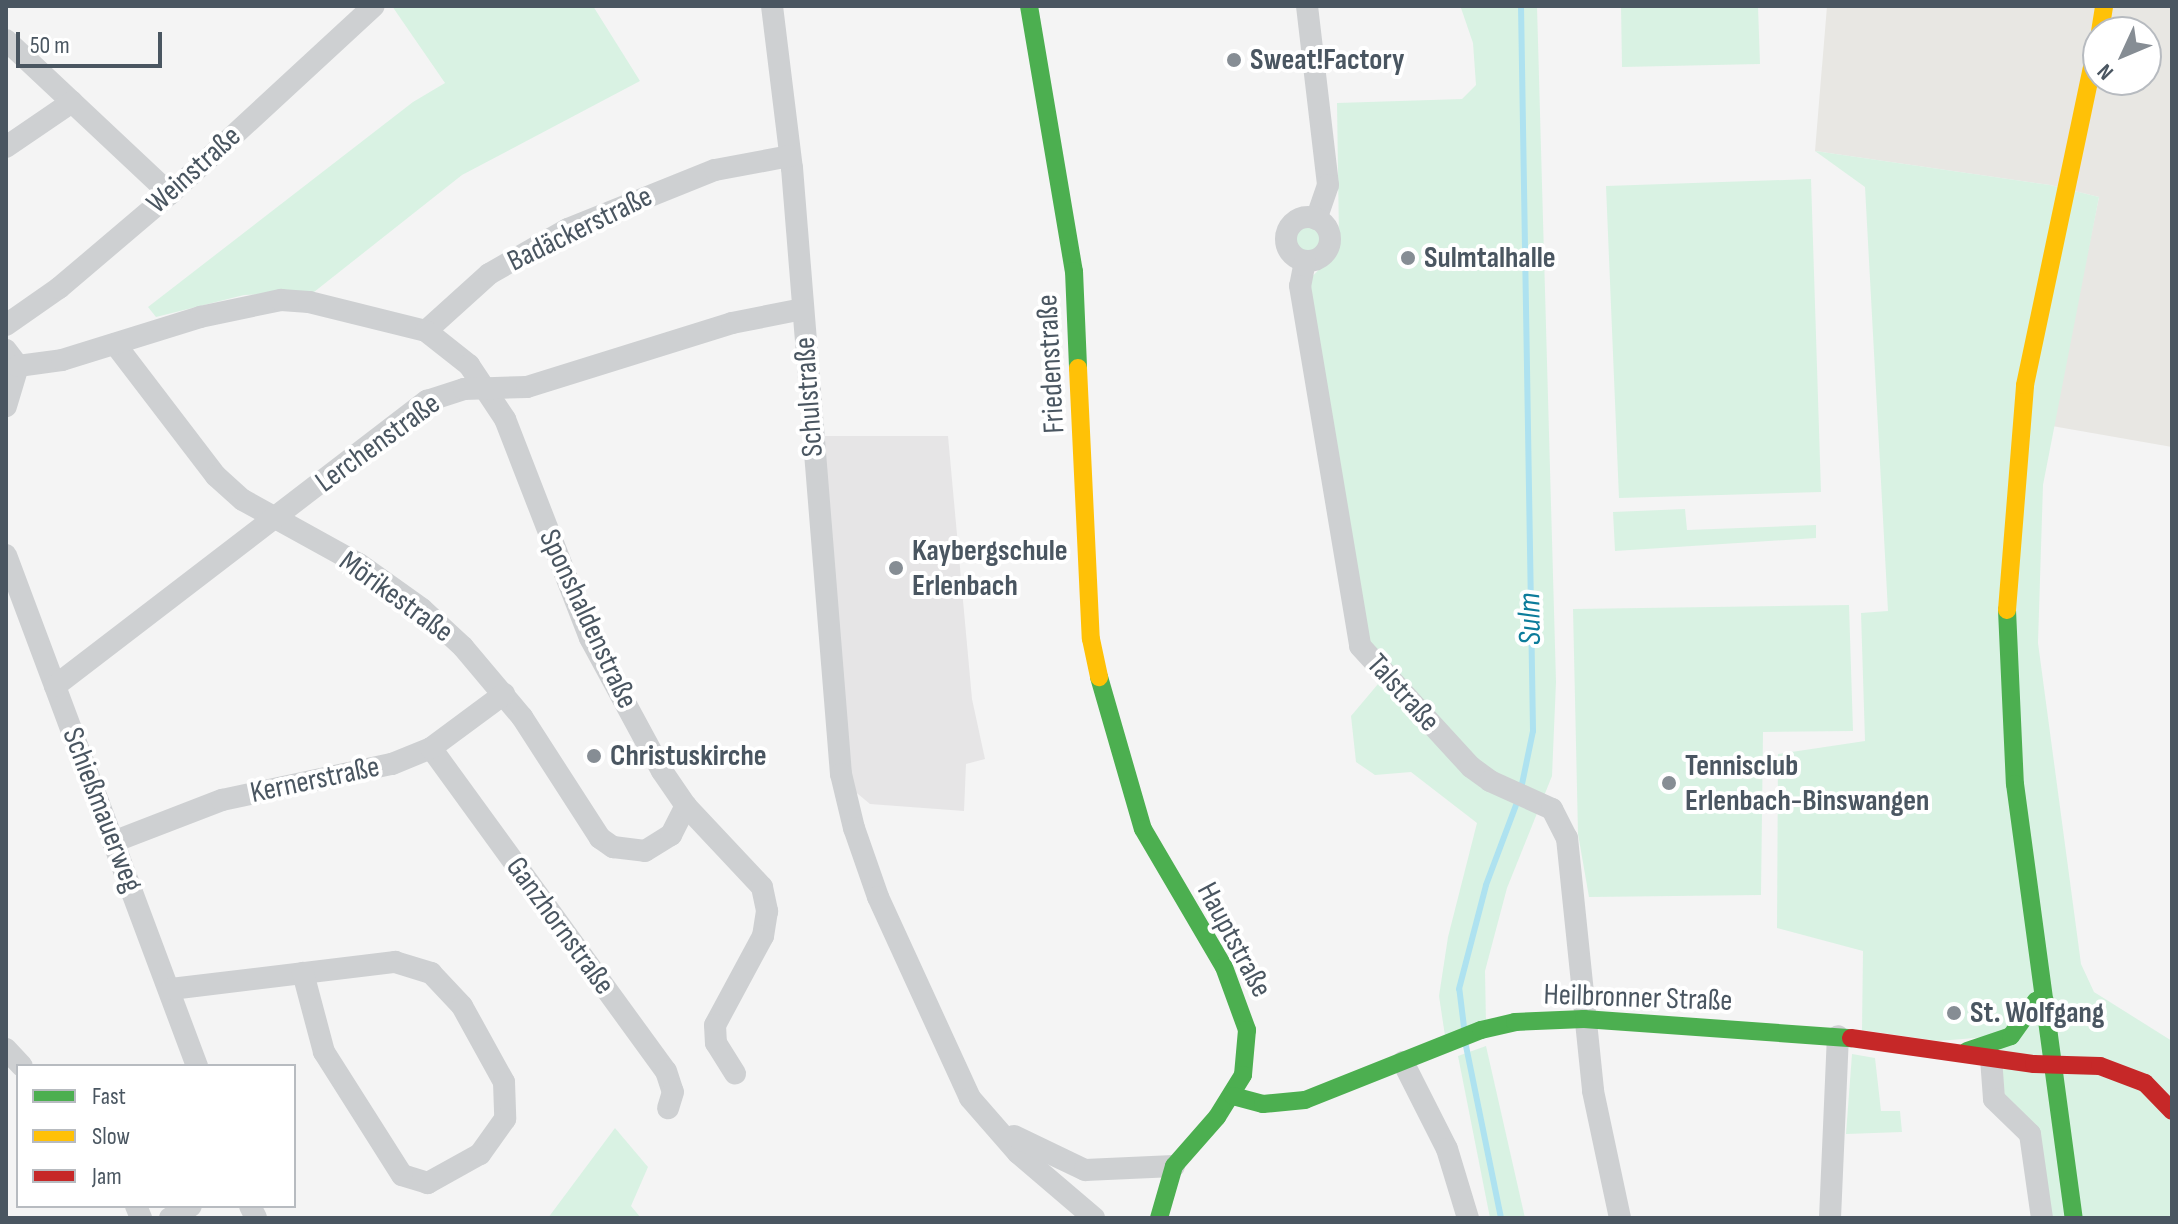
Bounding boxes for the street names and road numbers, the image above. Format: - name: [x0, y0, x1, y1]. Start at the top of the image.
- street label: Weinstraße: [140, 119, 248, 221]
- street label: Badäckerstraße: [502, 179, 658, 279]
- street label: Friedenstraße: [1029, 294, 1073, 434]
- street label: Schulstraße: [787, 336, 831, 458]
- street label: Lerchenstraße: [309, 386, 447, 500]
- street label: Sponshaldenstraße: [531, 524, 645, 714]
- street label: Mörikestraße: [332, 544, 460, 650]
- street label: Talstraße: [1359, 647, 1447, 739]
- street label: Schießmauerweg: [54, 723, 150, 897]
- street label: Kernerstraße: [247, 749, 383, 811]
- street label: Ganzhornstraße: [498, 850, 622, 1002]
- street label: Hauptstraße: [1189, 876, 1279, 1004]
- street label: Heilbronner Straße: [1543, 977, 1733, 1019]

